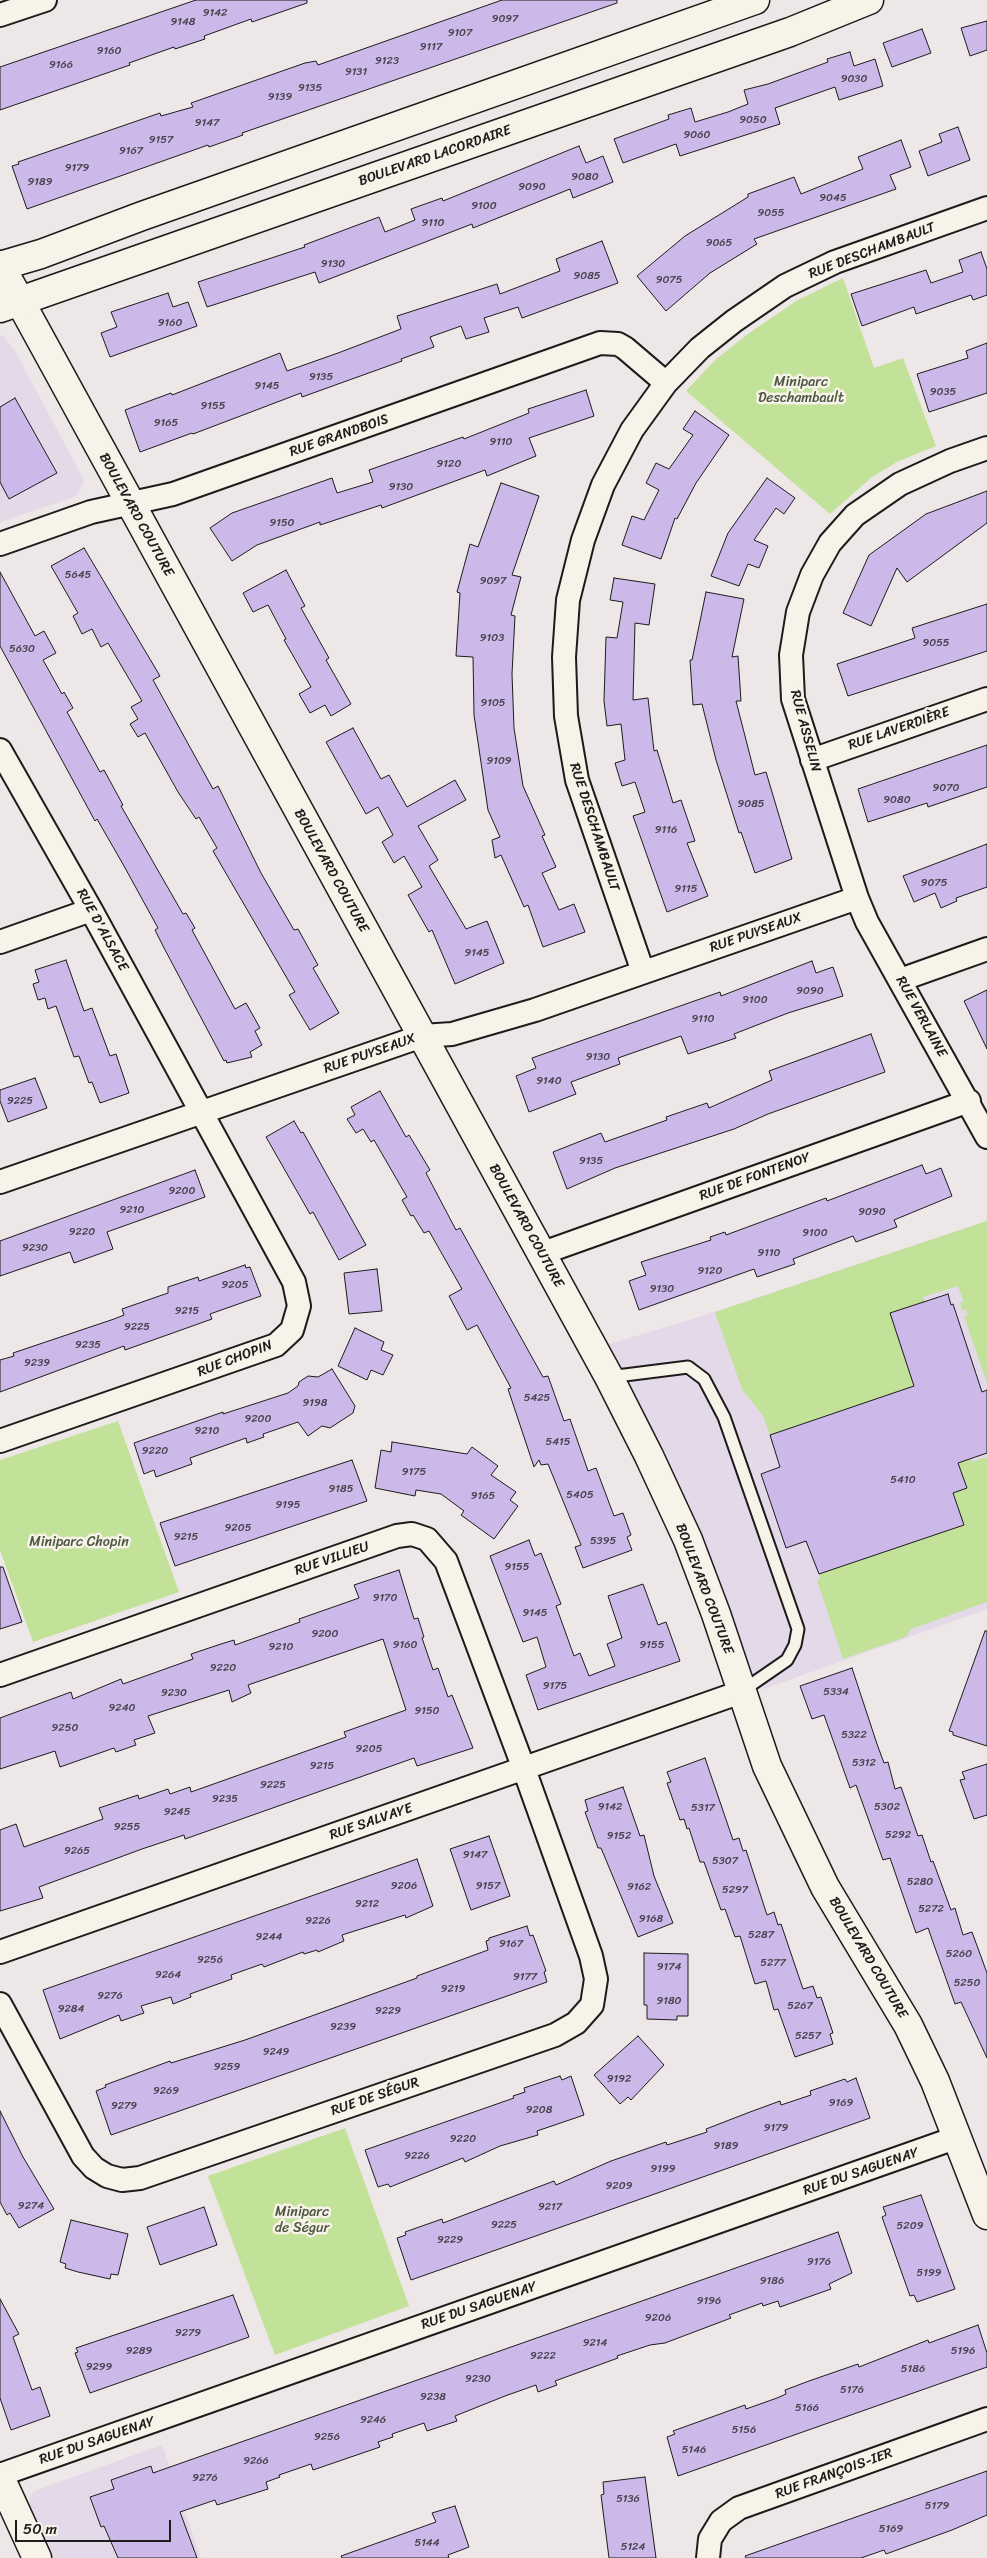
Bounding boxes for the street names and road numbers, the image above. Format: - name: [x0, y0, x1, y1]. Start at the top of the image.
- street label: BOULEVARD LACORDAIRE: [356, 122, 514, 190]
- street label: RUE DESCHAMBAULT: [807, 219, 937, 283]
- street label: RUE GRANDBOIS: [287, 411, 391, 461]
- street label: BOULEVARD COUTURE: [95, 450, 177, 580]
- street label: RUE ASSELIN: [786, 688, 824, 774]
- street label: RUE LAVERDIÈRE: [846, 704, 952, 754]
- street label: RUE DESCHAMBAULT: [565, 761, 623, 893]
- street label: BOULEVARD COUTURE: [290, 806, 372, 936]
- street label: RUE D'ALSACE: [72, 886, 132, 974]
- street label: RUE PUYSEAUX: [708, 909, 804, 957]
- street label: RUE VERLAINE: [892, 974, 950, 1060]
- street label: RUE PUYSEAUX: [322, 1030, 418, 1078]
- street label: RUE DE FONTENOY: [697, 1149, 813, 1205]
- street label: BOULEVARD COUTURE: [485, 1161, 567, 1291]
- street label: RUE CHOPIN: [195, 1337, 275, 1381]
- street label: BOULEVARD COUTURE: [671, 1521, 737, 1657]
- street label: RUE VILLIEU: [293, 1538, 371, 1580]
- street label: RUE SALVAYE: [327, 1800, 415, 1844]
- street label: BOULEVARD COUTURE: [825, 1894, 911, 2022]
- street label: RUE DE SÉGUR: [329, 2074, 421, 2120]
- street label: RUE DU SAGUENAY: [801, 2144, 921, 2200]
- street label: RUE DU SAGUENAY: [419, 2278, 539, 2334]
- street label: RUE DU SAGUENAY: [37, 2413, 157, 2469]
- street label: RUE FRANÇOIS-IER: [773, 2445, 895, 2503]

